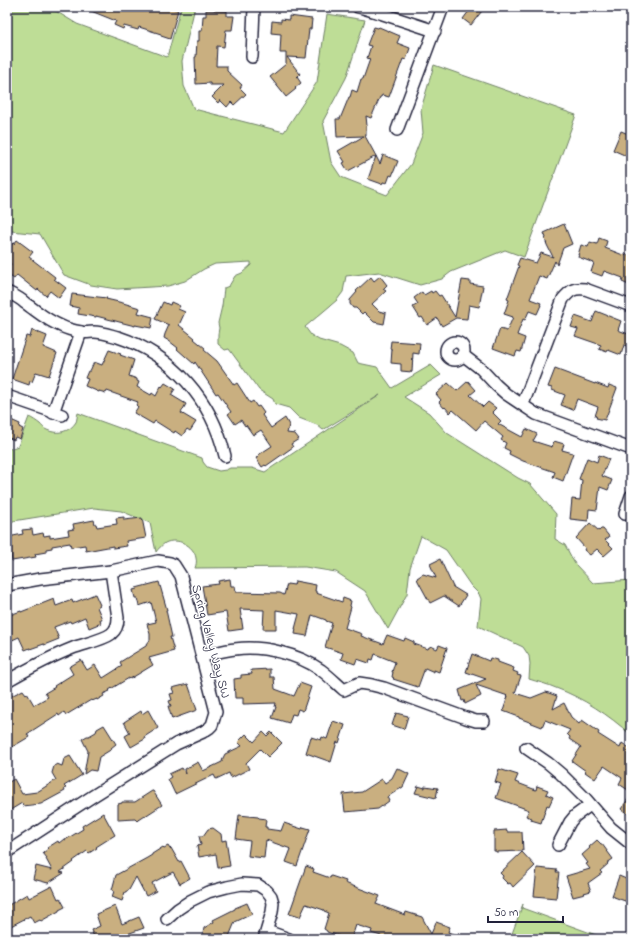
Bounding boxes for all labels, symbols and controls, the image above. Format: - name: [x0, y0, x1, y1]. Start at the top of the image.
- street label: Spring Valley Way SW: [185, 582, 235, 701]
- scale bar: [488, 898, 563, 924]
- text: 50 m: [494, 904, 518, 922]

